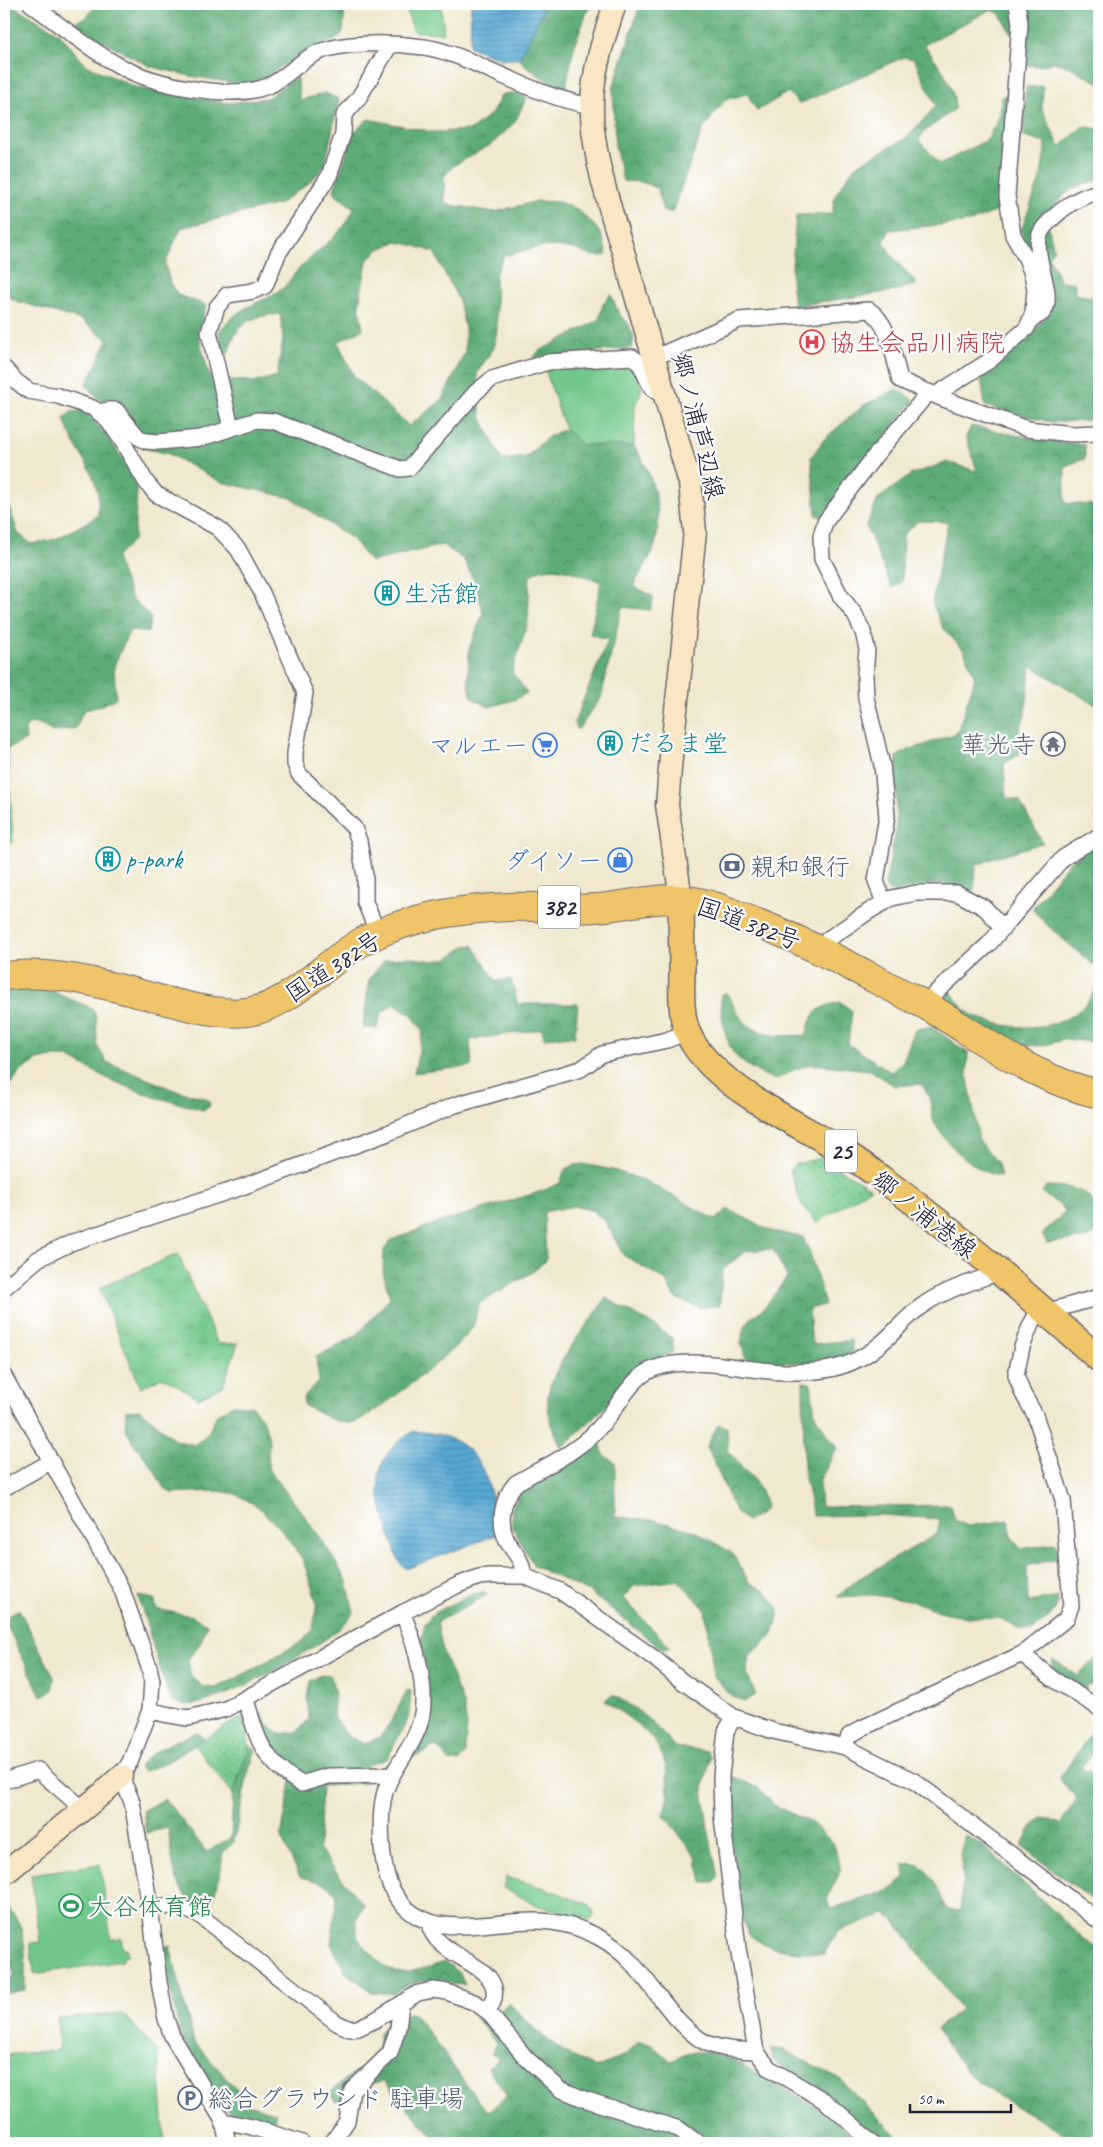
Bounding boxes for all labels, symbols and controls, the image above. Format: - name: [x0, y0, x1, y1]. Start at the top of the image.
- place label: 協生会品川病院: [830, 327, 1005, 359]
- hospital icon: 協生会品川病院: [799, 329, 825, 355]
- street label: 郷ノ浦芦辺線: [664, 350, 732, 503]
- place label: 生活館: [404, 578, 479, 610]
- building icon: 生活館: [374, 580, 400, 606]
- place label: だるま堂: [628, 728, 728, 760]
- place label: 華光寺: [961, 729, 1036, 761]
- place label: マルエー: [428, 730, 528, 762]
- building icon: だるま堂: [597, 730, 623, 756]
- temple icon: 華光寺: [1040, 731, 1066, 757]
- supermarket icon: マルエー: [532, 732, 558, 758]
- place label: p-park: [126, 844, 184, 876]
- place label: ダイソー: [504, 845, 602, 877]
- building icon: p-park: [95, 846, 121, 872]
- shop icon: ダイソー: [607, 847, 633, 873]
- place label: 親和銀行: [750, 851, 850, 883]
- bank icon: 親和銀行: [719, 853, 745, 879]
- road number: 382: [538, 886, 580, 929]
- street label: 国道382号: [692, 890, 805, 958]
- street label: 国道382号: [279, 924, 388, 1010]
- road number: 25: [825, 1130, 857, 1172]
- street label: 郷ノ浦港線: [865, 1164, 983, 1266]
- place label: 大谷体育館: [88, 1891, 213, 1923]
- sports icon: 大谷体育館: [58, 1893, 84, 1919]
- scale bar: [910, 2082, 1012, 2114]
- place label: 総合グラウンド 駐車場: [208, 2083, 464, 2115]
- parking icon: 総合グラウンド 駐車場: [177, 2085, 203, 2111]
- text: 50 m: [918, 2090, 945, 2109]

